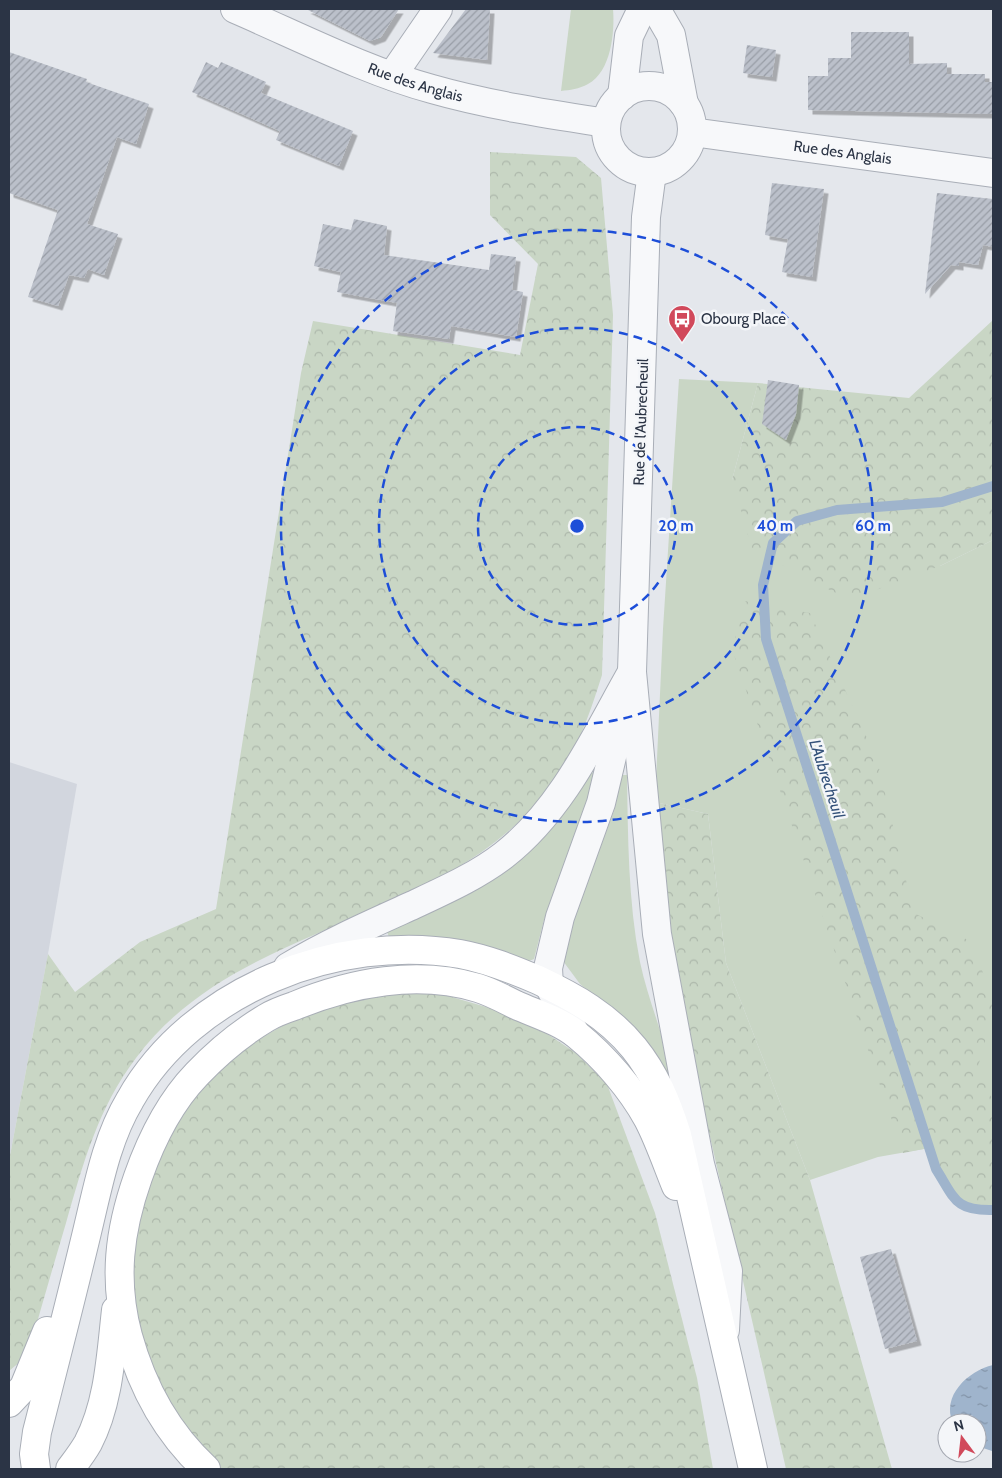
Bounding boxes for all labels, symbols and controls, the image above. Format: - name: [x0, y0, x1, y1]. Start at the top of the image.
- street label: Rue des Anglais: [365, 59, 465, 106]
- street label: Rue des Anglais: [792, 137, 893, 168]
- bus stop icon: Obourg Place: [667, 304, 697, 343]
- place label: Obourg Place: [701, 310, 786, 328]
- street label: Rue de l'Aubrecheuil: [630, 358, 652, 486]
- centre of rings: [568, 517, 586, 535]
- text: 20 m: [659, 517, 693, 535]
- text: 40 m: [757, 517, 793, 535]
- text: 60 m: [855, 517, 891, 535]
- water label: L'Aubrecheuil: [805, 737, 849, 821]
- north arrow: [937, 1413, 987, 1463]
- text: N: [952, 1415, 966, 1435]

